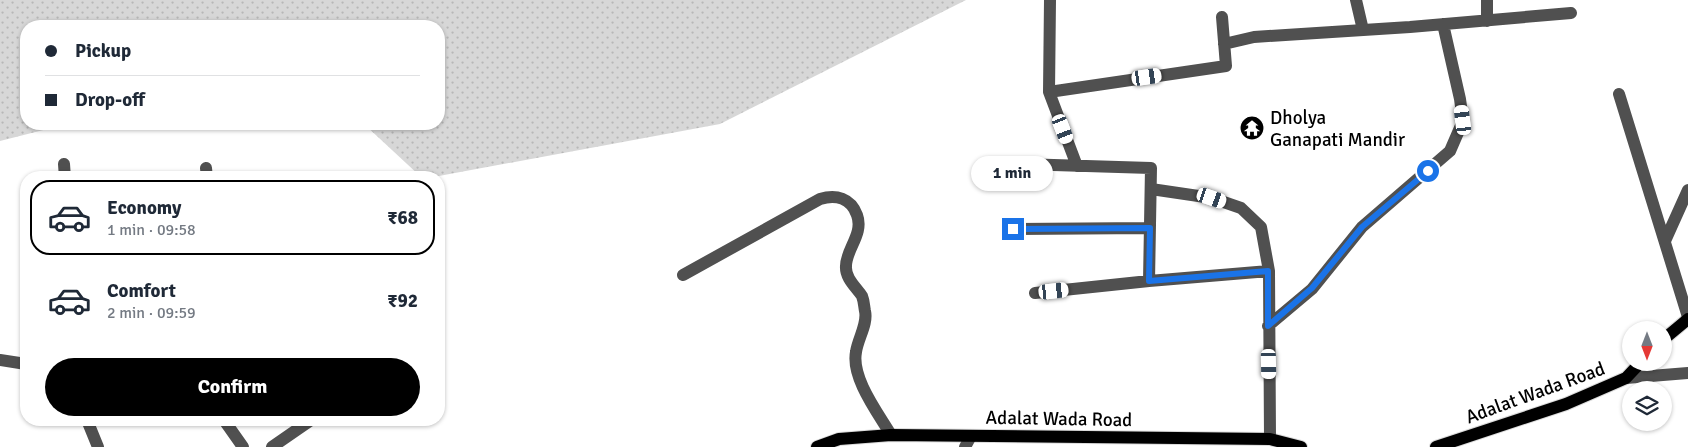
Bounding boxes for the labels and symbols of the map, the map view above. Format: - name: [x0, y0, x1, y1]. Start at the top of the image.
- car: [1131, 67, 1162, 87]
- car: [1453, 104, 1472, 136]
- place label: Dholya Ganapati Mandir: [1270, 106, 1405, 152]
- car: [1050, 112, 1075, 146]
- temple icon: Dholya Ganapati Mandir: [1239, 115, 1265, 141]
- callout: 1 min: [972, 156, 1054, 192]
- route start: [1417, 160, 1439, 182]
- car: [1195, 186, 1228, 210]
- route end: [1002, 218, 1024, 240]
- car: [1038, 282, 1069, 300]
- north arrow: [1622, 321, 1672, 371]
- car: [1261, 349, 1276, 379]
- street label: Adalat Wada Road: [1462, 357, 1608, 429]
- street label: Adalat Wada Road: [985, 406, 1132, 432]

